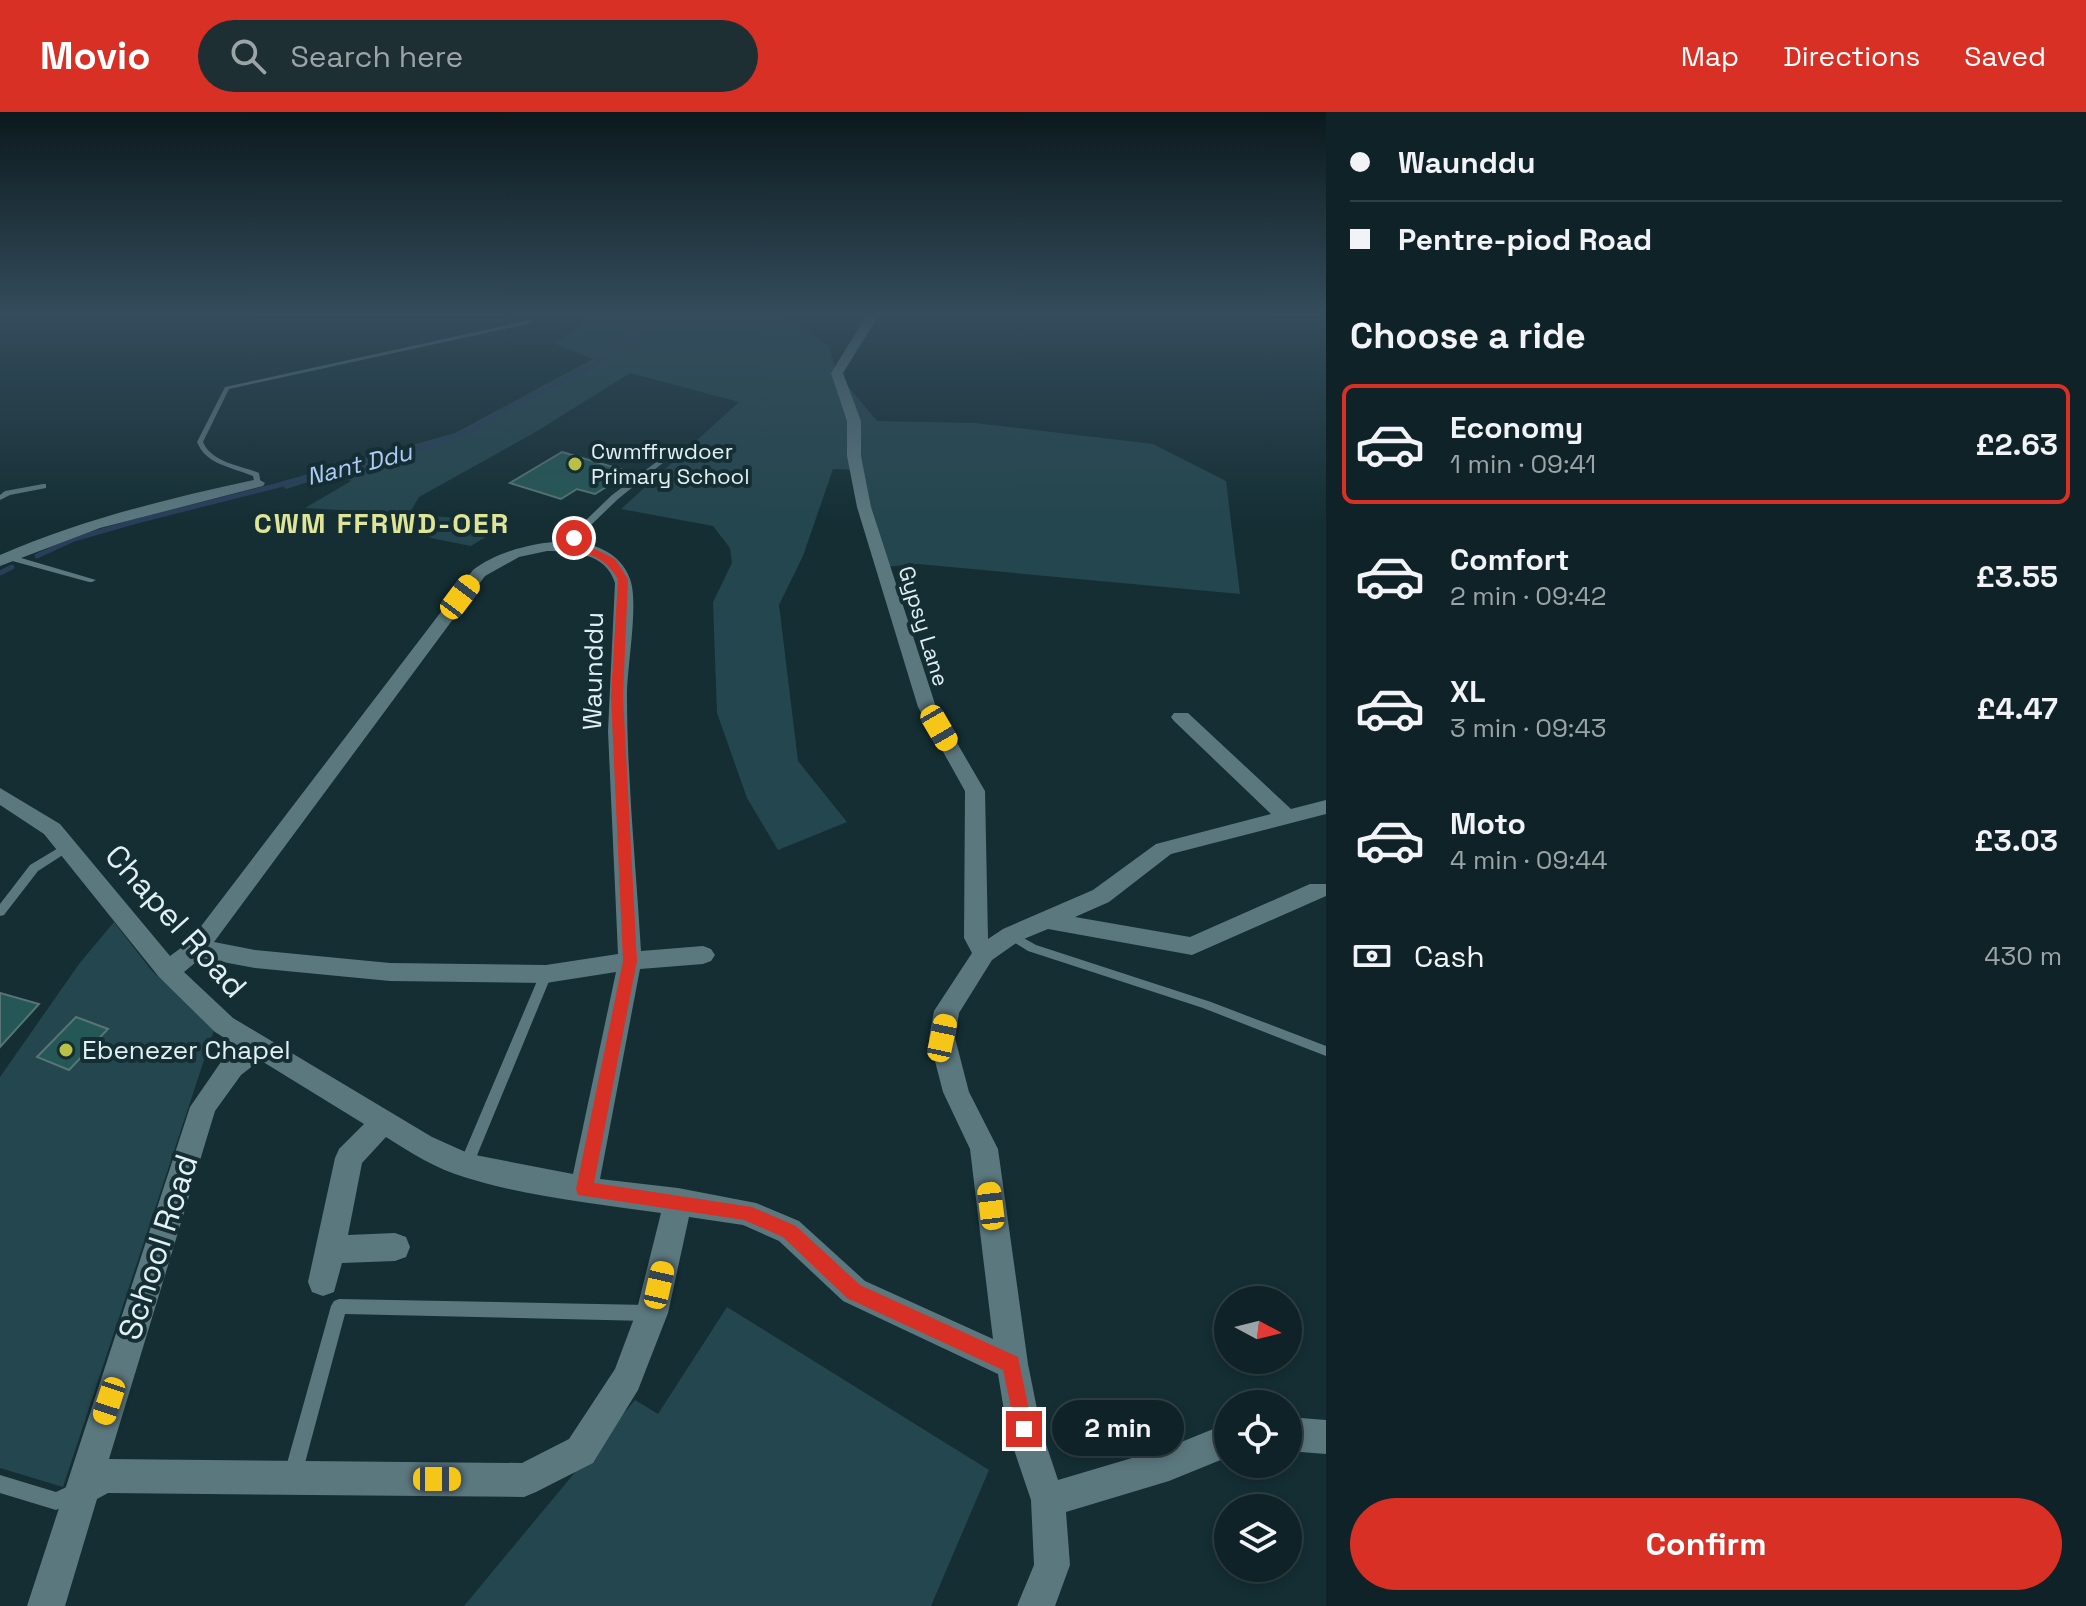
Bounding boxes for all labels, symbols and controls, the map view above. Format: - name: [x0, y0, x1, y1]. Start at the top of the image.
- search box: [198, 20, 758, 92]
- text: Movio: [40, 32, 150, 80]
- icon: search: [226, 34, 270, 78]
- text: Search here: [290, 37, 463, 76]
- text: Map: [1681, 38, 1739, 74]
- text: Directions: [1783, 38, 1920, 74]
- text: Saved: [1964, 38, 2046, 74]
- text: Waunddu: [1398, 143, 1535, 182]
- text: Pentre-piod Road: [1398, 220, 1652, 259]
- text: Choose a ride: [1350, 313, 1586, 359]
- icon: car: [1354, 408, 1426, 480]
- text: Economy: [1450, 408, 1583, 447]
- text: £2.63: [1976, 425, 2058, 464]
- water label: Nant Ddu: [303, 436, 416, 492]
- place label: Cwmffrwdoer Primary School: [591, 437, 750, 490]
- text: 1 min · 09:41: [1450, 447, 1596, 481]
- marker: Cwmffrwdoer Primary School: [566, 455, 584, 473]
- district label: CWM FFRWD-OER: [254, 505, 510, 541]
- route start: [556, 520, 592, 556]
- icon: car: [1354, 540, 1426, 612]
- text: Comfort: [1450, 540, 1569, 579]
- text: £3.55: [1976, 557, 2058, 596]
- street label: Gypsy Lane: [892, 563, 956, 689]
- car: [436, 571, 484, 623]
- text: 2 min · 09:42: [1450, 579, 1606, 613]
- street label: Waunddu: [575, 612, 611, 730]
- icon: car: [1354, 672, 1426, 744]
- text: XL: [1450, 672, 1486, 711]
- text: £4.47: [1976, 689, 2058, 728]
- car: [917, 701, 961, 755]
- text: 3 min · 09:43: [1450, 711, 1606, 745]
- icon: car: [1354, 804, 1426, 876]
- text: Moto: [1450, 804, 1526, 843]
- text: £3.03: [1974, 821, 2058, 860]
- street label: Chapel Road: [97, 836, 255, 1006]
- text: 4 min · 09:44: [1450, 843, 1607, 877]
- icon: cash: [1350, 934, 1394, 978]
- text: Cash: [1414, 937, 1485, 976]
- text: 430 m: [1984, 939, 2062, 973]
- car: [925, 1012, 959, 1064]
- place label: Ebenezer Chapel: [82, 1033, 291, 1067]
- marker: Ebenezer Chapel: [57, 1041, 75, 1059]
- street label: School Road: [109, 1149, 207, 1345]
- car: [976, 1181, 1006, 1231]
- car: [642, 1259, 676, 1311]
- north arrow: [1214, 1286, 1302, 1374]
- map controls: [1214, 1286, 1302, 1582]
- car: [90, 1374, 128, 1428]
- button: locate: [1214, 1390, 1302, 1478]
- callout: 2 min: [1052, 1401, 1184, 1457]
- route end: [1006, 1411, 1042, 1447]
- text: 2 min: [1084, 1411, 1152, 1445]
- car: [413, 1467, 461, 1491]
- button: layers: [1214, 1494, 1302, 1582]
- button: Confirm: [1350, 1498, 2062, 1590]

